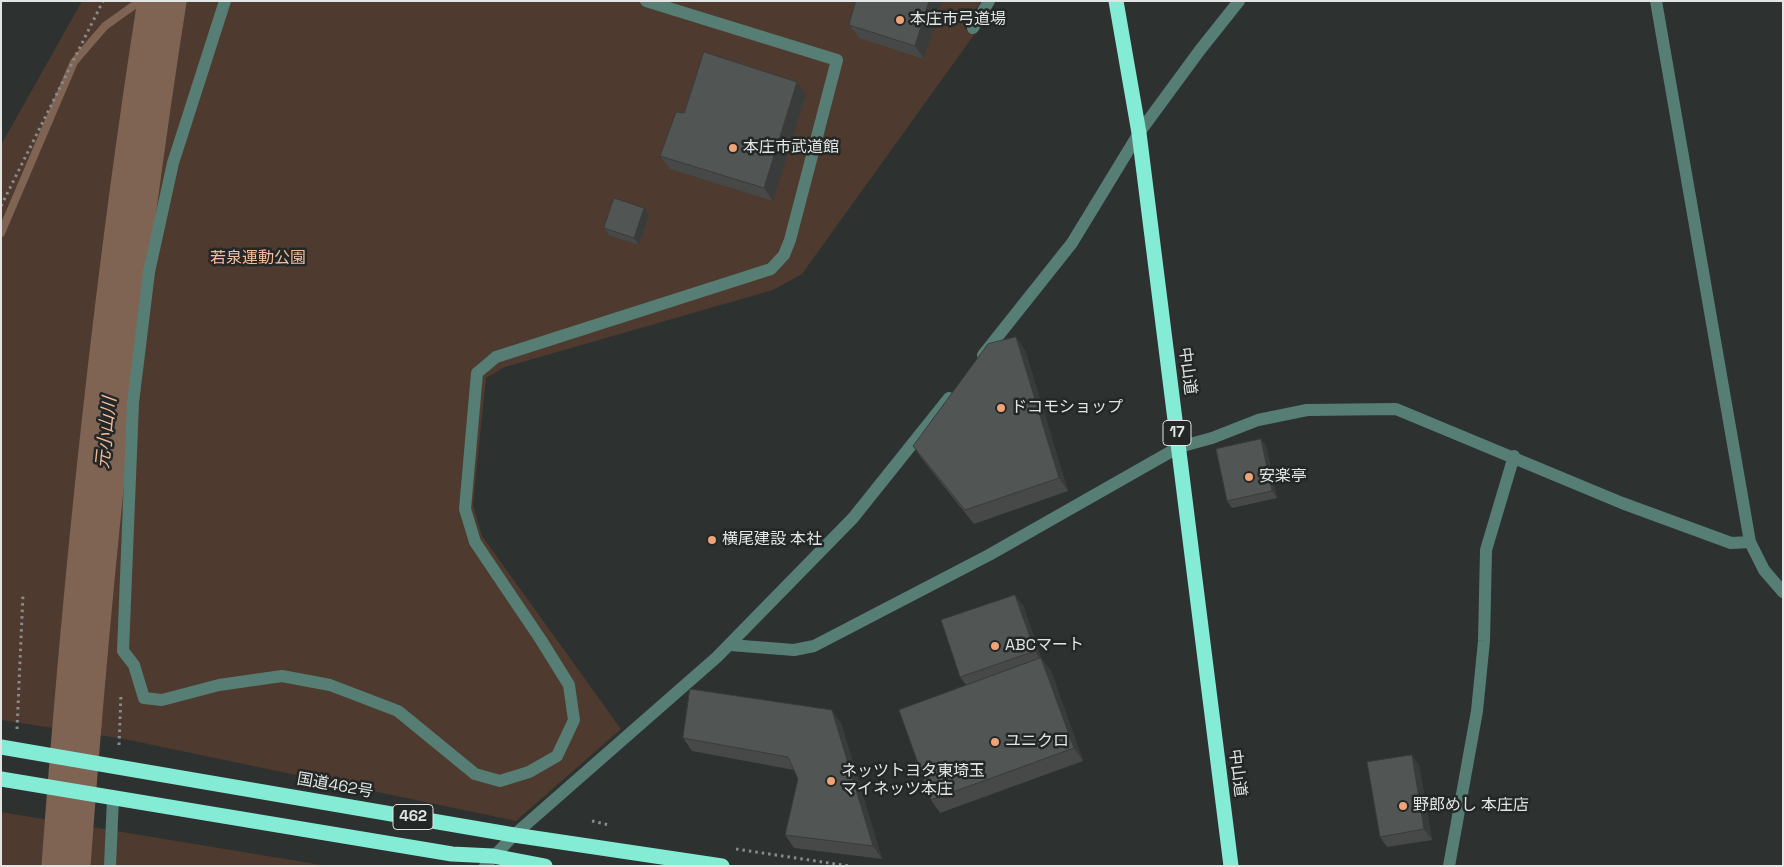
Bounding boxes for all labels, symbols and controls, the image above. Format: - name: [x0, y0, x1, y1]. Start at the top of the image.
- place label: 本庄市弓道場: [910, 10, 1006, 30]
- marker: 本庄市弓道場: [894, 14, 906, 26]
- place label: 本庄市武道館: [743, 138, 839, 158]
- marker: 本庄市武道館: [727, 142, 739, 154]
- park label: 若泉運動公園: [210, 249, 306, 269]
- street label: 中山道: [1175, 346, 1199, 396]
- water label: 元小山川: [92, 396, 122, 470]
- place label: ドコモショップ: [1011, 398, 1123, 418]
- marker: ドコモショップ: [995, 402, 1007, 414]
- road number: 17: [1163, 420, 1191, 446]
- place label: 安楽亭: [1259, 467, 1307, 487]
- marker: 安楽亭: [1243, 471, 1255, 483]
- place label: 横尾建設 本社: [722, 530, 822, 550]
- marker: 横尾建設 本社: [706, 534, 718, 546]
- place label: ABCマート: [1005, 636, 1084, 656]
- marker: ABCマート: [989, 640, 1001, 652]
- place label: ユニクロ: [1005, 732, 1069, 752]
- marker: ユニクロ: [989, 736, 1001, 748]
- street label: 中山道: [1225, 748, 1249, 798]
- place label: ネッツトヨタ東埼玉 マイネッツ本庄: [841, 762, 985, 800]
- street label: 国道462号: [295, 770, 375, 802]
- marker: ネッツトヨタ東埼玉 マイネッツ本庄: [825, 775, 837, 787]
- place label: 野郎めし 本庄店: [1413, 796, 1529, 816]
- marker: 野郎めし 本庄店: [1397, 800, 1409, 812]
- road number: 462: [393, 804, 433, 830]

